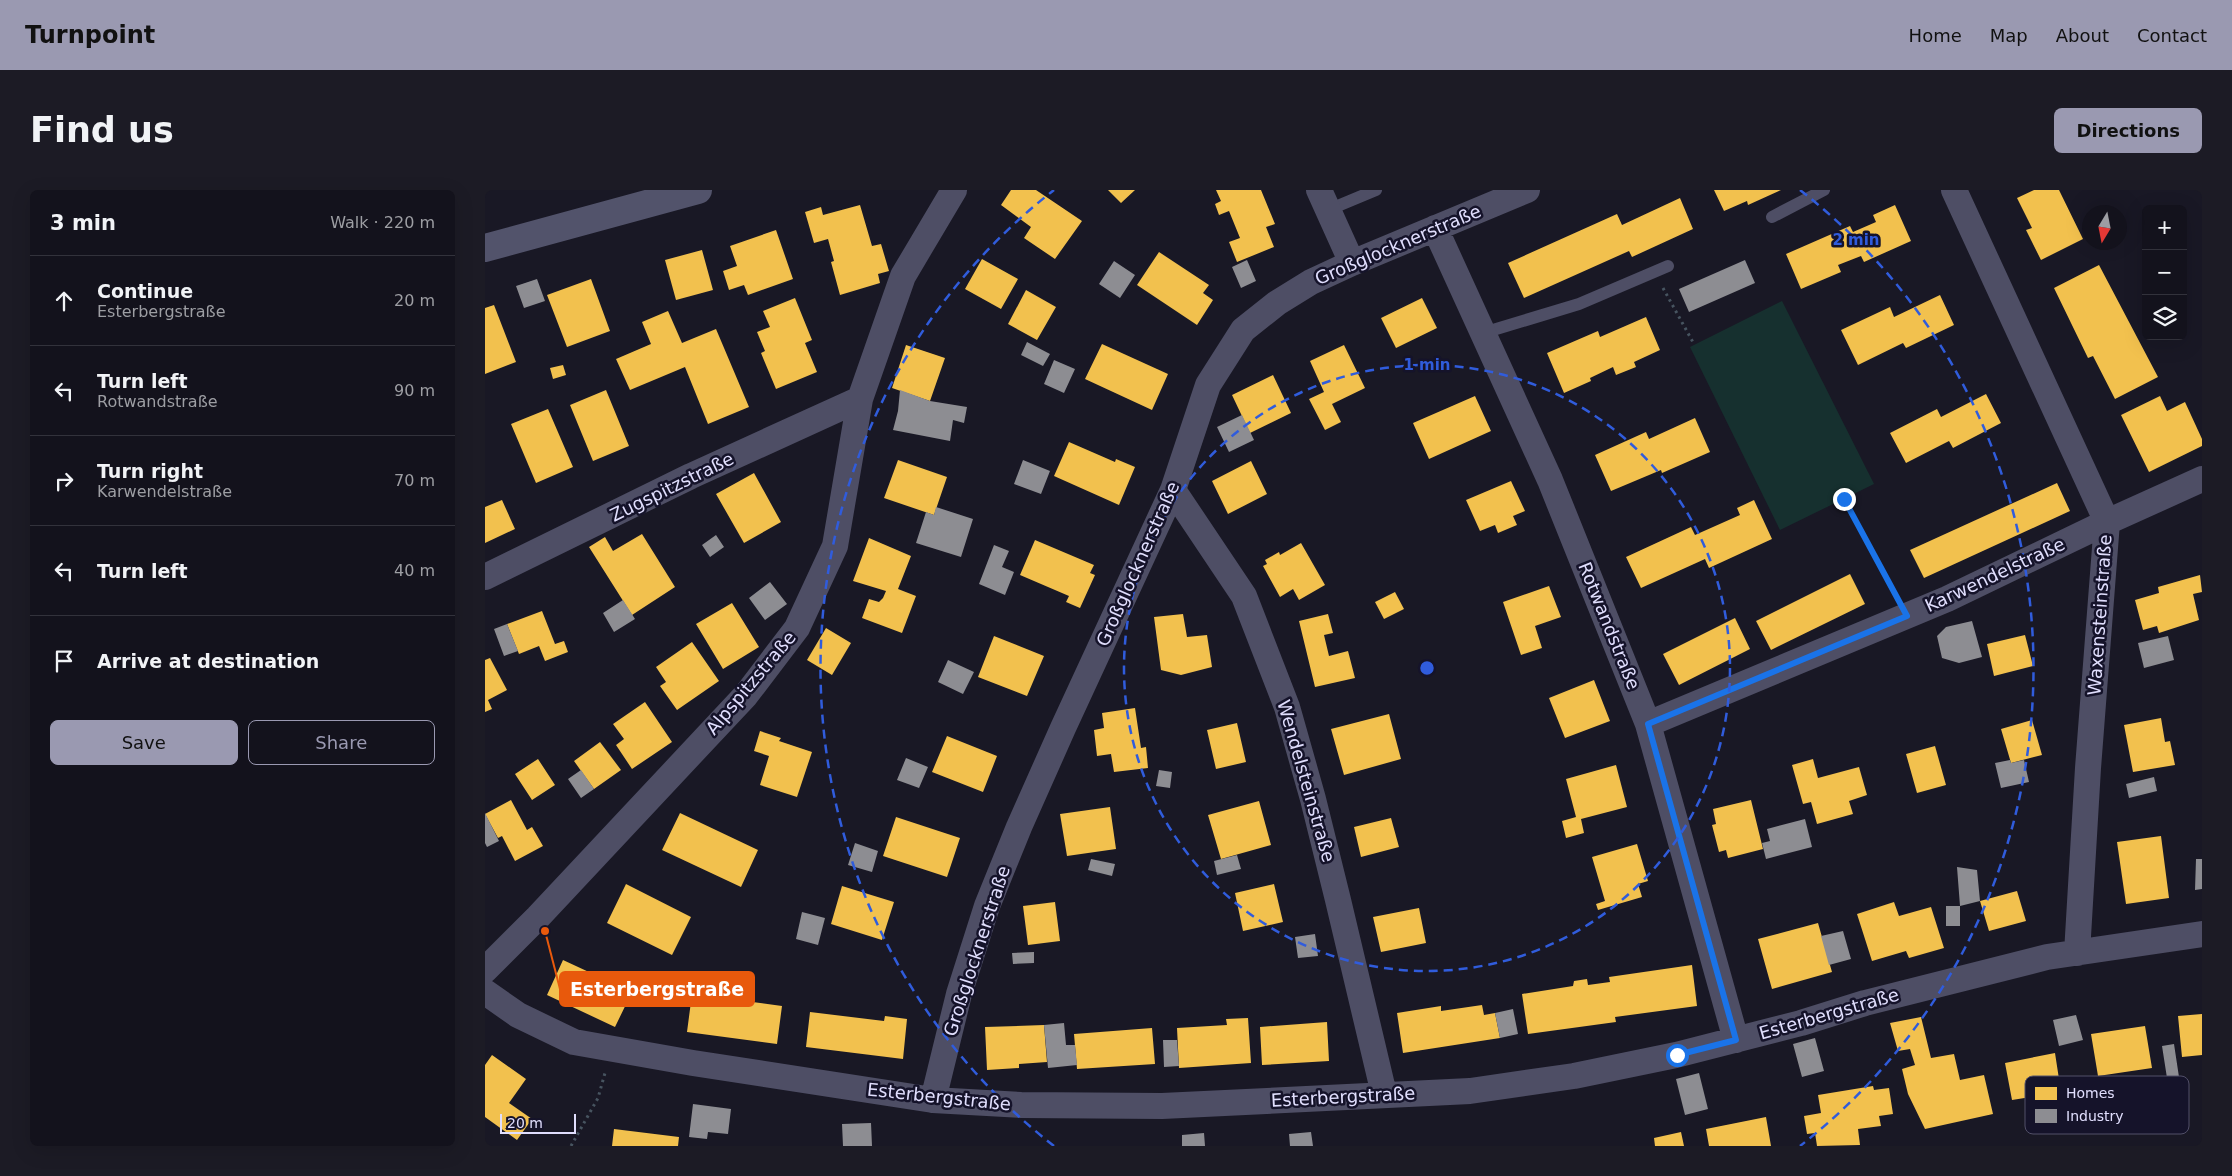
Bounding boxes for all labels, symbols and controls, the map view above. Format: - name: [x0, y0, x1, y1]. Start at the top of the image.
- text: Turnpoint: [25, 21, 155, 49]
- text: Home: [1909, 25, 1962, 46]
- text: Map: [1990, 25, 2028, 46]
- text: About: [2056, 25, 2109, 46]
- text: Contact: [2137, 25, 2207, 46]
- button: Directions: [2054, 108, 2202, 153]
- text: Find us: [30, 110, 174, 150]
- street label: Großglocknerstraße: [1312, 200, 1484, 289]
- north arrow: [2082, 205, 2127, 250]
- map controls: [2142, 205, 2187, 340]
- button: +: [2142, 205, 2187, 250]
- text: 3 min: [50, 211, 116, 235]
- text: Walk · 220 m: [330, 213, 435, 232]
- text: 2 min: [1832, 231, 1880, 249]
- button: −: [2142, 250, 2187, 295]
- text: Continue: [97, 280, 193, 302]
- icon: ahead: [50, 287, 78, 315]
- text: 20 m: [394, 291, 435, 310]
- button: layers: [2142, 295, 2187, 340]
- text: Esterbergstraße: [97, 302, 226, 321]
- text: 1 min: [1403, 356, 1451, 374]
- text: Turn left: [97, 370, 188, 392]
- icon: left: [50, 377, 78, 405]
- text: 90 m: [394, 381, 435, 400]
- text: Rotwandstraße: [97, 392, 218, 411]
- street label: Zugspitzstraße: [607, 448, 737, 526]
- text: Turn right: [97, 460, 203, 482]
- icon: right: [50, 467, 78, 495]
- text: 70 m: [394, 471, 435, 490]
- street label: Großglocknerstraße: [1092, 478, 1183, 649]
- text: Karwendelstraße: [97, 482, 232, 501]
- route end: [1833, 488, 1856, 511]
- street label: Karwendelstraße: [1922, 533, 2068, 616]
- street label: Waxensteinstraße: [2083, 534, 2116, 696]
- icon: left: [50, 557, 78, 585]
- street label: Rotwandstraße: [1574, 559, 1645, 693]
- text: Turn left: [97, 560, 188, 582]
- text: 40 m: [394, 561, 435, 580]
- street label: Alpspitzstraße: [701, 627, 800, 739]
- icon: arrive: [50, 647, 78, 675]
- text: Arrive at destination: [97, 650, 319, 672]
- centre of rings: [1418, 659, 1436, 677]
- street label: Wendelsteinstraße: [1273, 697, 1340, 864]
- button: Save: [50, 720, 238, 765]
- button: Share: [248, 720, 435, 765]
- street label: Großglocknerstraße: [939, 863, 1014, 1039]
- callout: Esterbergstraße: [560, 972, 754, 1006]
- text: Esterbergstraße: [570, 978, 744, 1000]
- street label: Esterbergstraße: [1756, 984, 1901, 1044]
- route start: [1666, 1044, 1689, 1067]
- legend: [2025, 1076, 2189, 1134]
- street label: Esterbergstraße: [866, 1079, 1012, 1115]
- street label: Esterbergstraße: [1270, 1082, 1416, 1111]
- text: Homes: [2066, 1085, 2115, 1101]
- text: Industry: [2066, 1108, 2124, 1124]
- scale bar: [500, 1111, 576, 1134]
- text: 20 m: [507, 1115, 543, 1131]

